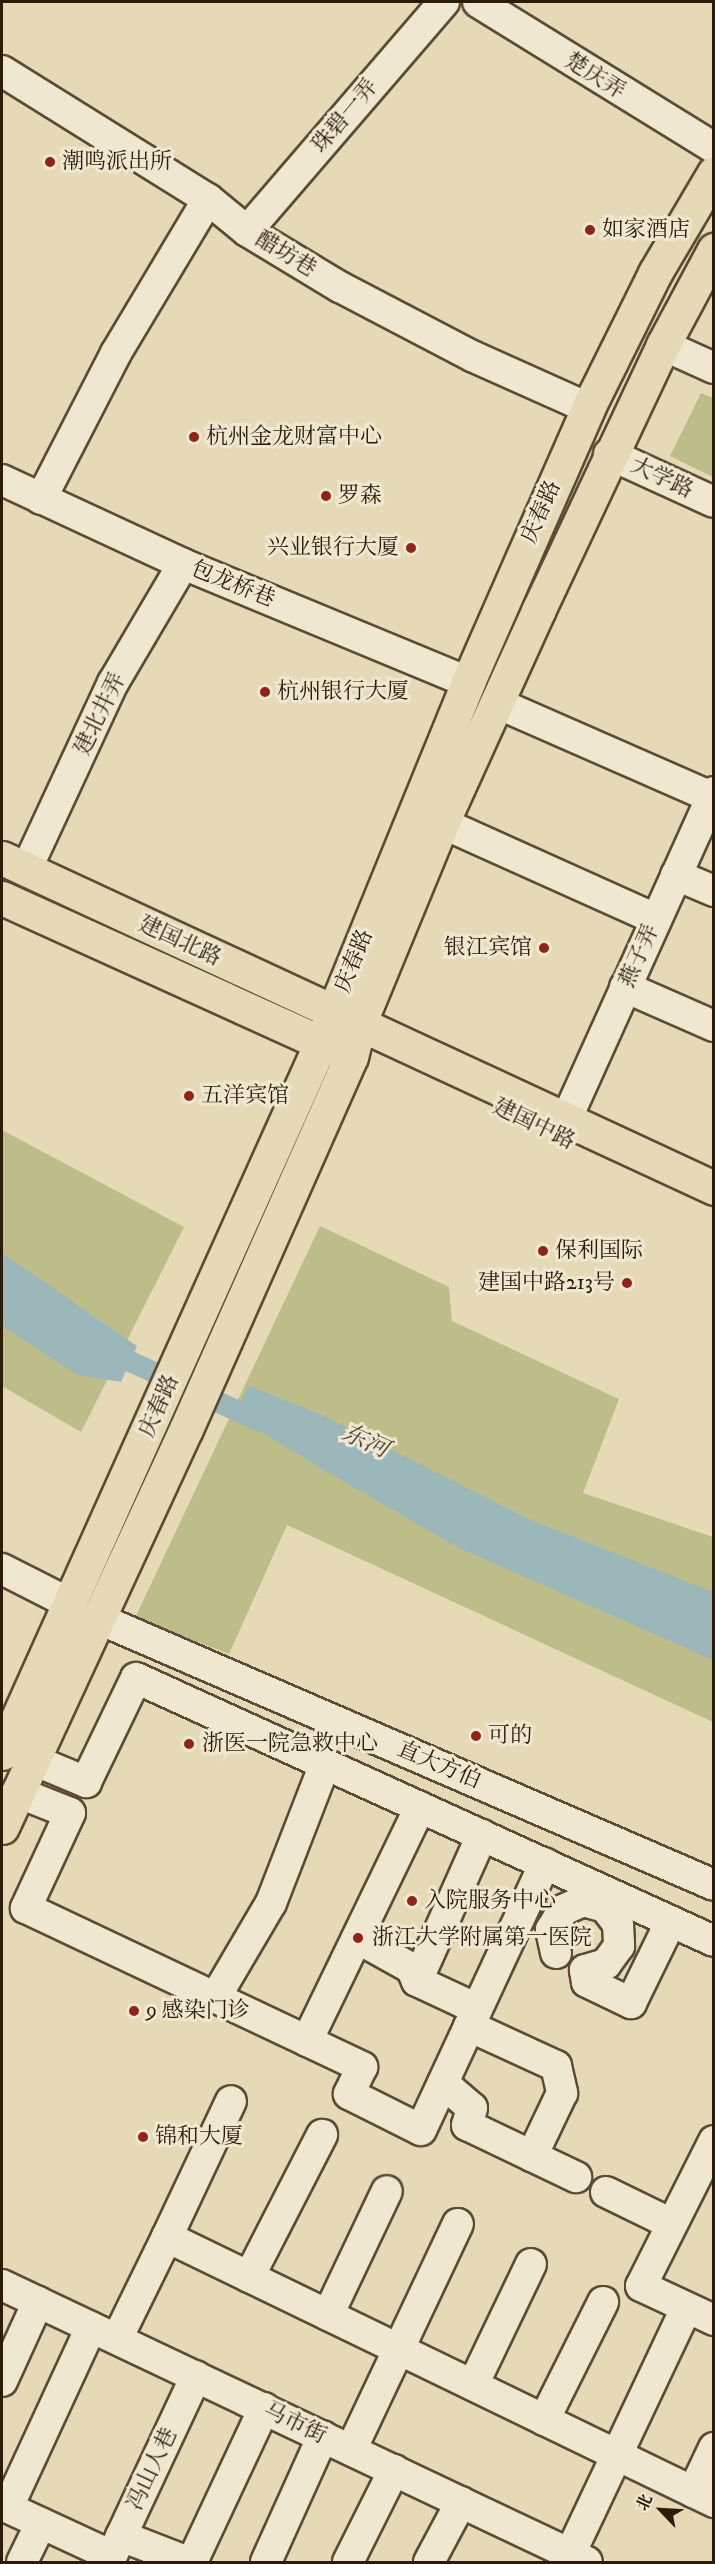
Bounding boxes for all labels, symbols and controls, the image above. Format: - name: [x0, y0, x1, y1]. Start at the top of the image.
- street label: 楚庆弄: [560, 47, 630, 105]
- street label: 珠碧一弄: [307, 74, 383, 158]
- place label: 潮鸣派出所: [62, 149, 172, 175]
- marker: 潮鸣派出所: [43, 155, 57, 169]
- place label: 如家酒店: [602, 217, 690, 243]
- marker: 如家酒店: [583, 223, 597, 237]
- street label: 醋坊巷: [251, 226, 321, 282]
- place label: 杭州金龙财富中心: [206, 424, 382, 450]
- marker: 杭州金龙财富中心: [187, 430, 201, 444]
- street label: 大学路: [627, 452, 697, 504]
- street label: 庆春路: [516, 476, 566, 548]
- place label: 罗森: [338, 483, 382, 509]
- marker: 罗森: [319, 489, 333, 503]
- place label: 兴业银行大厦: [267, 535, 399, 561]
- marker: 兴业银行大厦: [404, 541, 418, 555]
- street label: 包龙桥巷: [187, 555, 279, 613]
- street label: 建北井弄: [69, 669, 131, 759]
- place label: 杭州银行大厦: [277, 679, 409, 705]
- marker: 杭州银行大厦: [258, 685, 272, 699]
- street label: 建国北路: [135, 910, 225, 972]
- street label: 燕子弄: [614, 920, 664, 992]
- street label: 庆春路: [329, 925, 379, 997]
- place label: 银江宾馆: [444, 935, 532, 961]
- marker: 银江宾馆: [537, 941, 551, 955]
- place label: 五洋宾馆: [201, 1083, 289, 1109]
- marker: 五洋宾馆: [182, 1089, 196, 1103]
- street label: 建国中路: [489, 1093, 579, 1155]
- place label: 保利国际: [555, 1238, 643, 1264]
- marker: 保利国际: [536, 1244, 550, 1258]
- place label: 建国中路213号: [478, 1270, 615, 1296]
- marker: 建国中路213号: [620, 1276, 634, 1290]
- street label: 庆春路: [134, 1370, 184, 1442]
- water label: 东河: [337, 1419, 393, 1465]
- place label: 可的: [488, 1723, 532, 1749]
- marker: 可的: [469, 1729, 483, 1743]
- place label: 浙医一院急救中心: [202, 1731, 378, 1757]
- marker: 浙医一院急救中心: [180, 1735, 198, 1753]
- street label: 直大方伯: [393, 1736, 485, 1794]
- place label: 入院服务中心: [424, 1888, 556, 1914]
- marker: 入院服务中心: [405, 1894, 419, 1908]
- place label: 浙江大学附属第一医院: [372, 1925, 592, 1951]
- marker: 浙江大学附属第一医院: [349, 1929, 367, 1947]
- place label: 9 感染门诊: [146, 1998, 250, 2024]
- marker: 9 感染门诊: [127, 2004, 141, 2018]
- place label: 锦和大厦: [155, 2124, 243, 2150]
- marker: 锦和大厦: [136, 2130, 150, 2144]
- street label: 马市街: [260, 2397, 330, 2449]
- street label: 冯山人巷: [121, 2424, 183, 2514]
- north arrow: [631, 2480, 691, 2540]
- text: 北: [632, 2491, 657, 2514]

